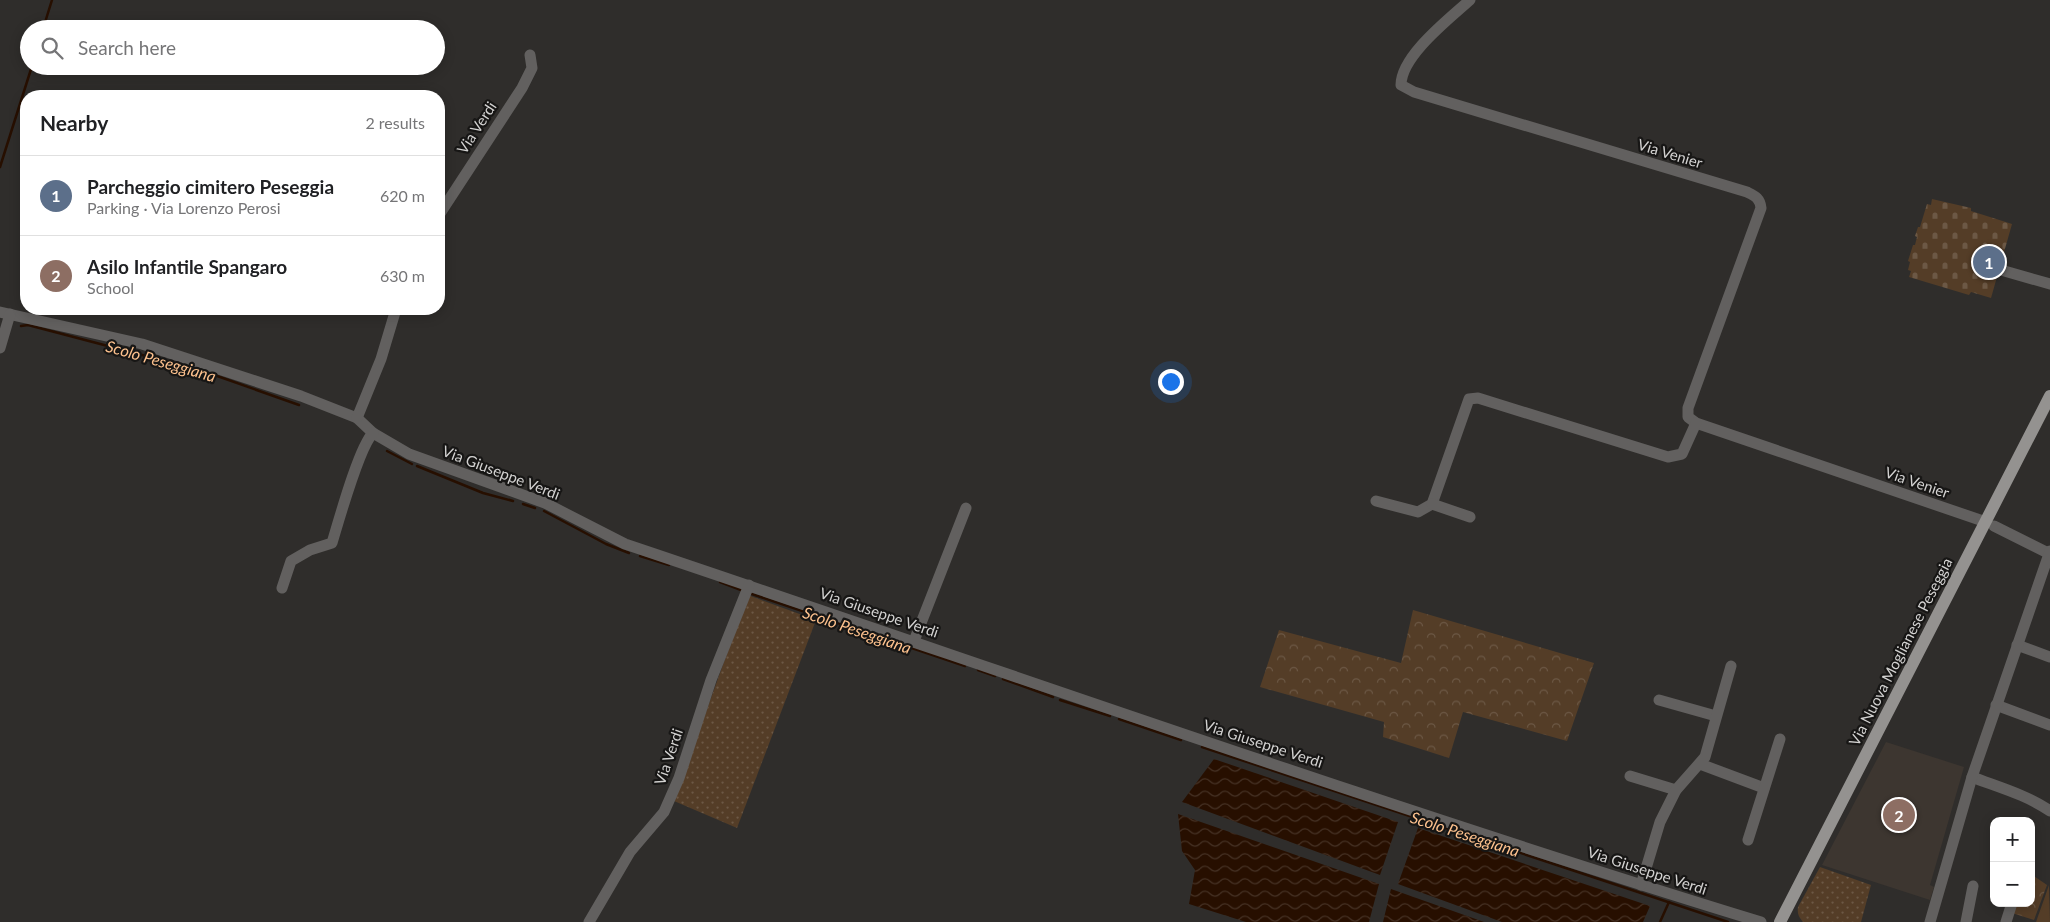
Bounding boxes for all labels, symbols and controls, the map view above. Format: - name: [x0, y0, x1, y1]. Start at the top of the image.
- search box: [20, 20, 445, 75]
- icon: search: [38, 34, 66, 62]
- text: Search here: [78, 36, 176, 59]
- street label: Via Verdi: [453, 98, 500, 157]
- text: Nearby: [40, 110, 108, 135]
- text: 2 results: [365, 113, 425, 132]
- street label: Via Venier: [1636, 135, 1705, 172]
- text: Parcheggio cimitero Peseggia: [87, 175, 334, 198]
- text: 1: [51, 186, 61, 205]
- text: 620 m: [380, 186, 425, 205]
- text: Parking · Via Lorenzo Perosi: [87, 198, 281, 217]
- pin: 1: [1973, 243, 2005, 281]
- text: Asilo Infantile Spangaro: [87, 255, 287, 278]
- text: 2: [51, 266, 61, 285]
- text: 630 m: [380, 266, 425, 285]
- text: School: [87, 278, 134, 297]
- water label: Scolo Peseggiana: [104, 336, 218, 385]
- your location: [1158, 369, 1184, 395]
- street label: Via Giuseppe Verdi: [440, 441, 563, 503]
- street label: Via Venier: [1883, 463, 1952, 502]
- street label: Via Nuova Moglianese Peseggia: [1845, 555, 1955, 749]
- street label: Via Giuseppe Verdi: [818, 583, 941, 641]
- water label: Scolo Peseggiana: [800, 602, 914, 657]
- street label: Via Giuseppe Verdi: [1201, 715, 1325, 771]
- street label: Via Verdi: [650, 726, 686, 787]
- pin: 2: [1883, 796, 1915, 834]
- water label: Scolo Peseggiana: [1408, 807, 1522, 860]
- map controls: [1990, 817, 2035, 907]
- button: +: [1990, 817, 2035, 862]
- street label: Via Giuseppe Verdi: [1585, 842, 1709, 898]
- button: −: [1990, 862, 2035, 907]

